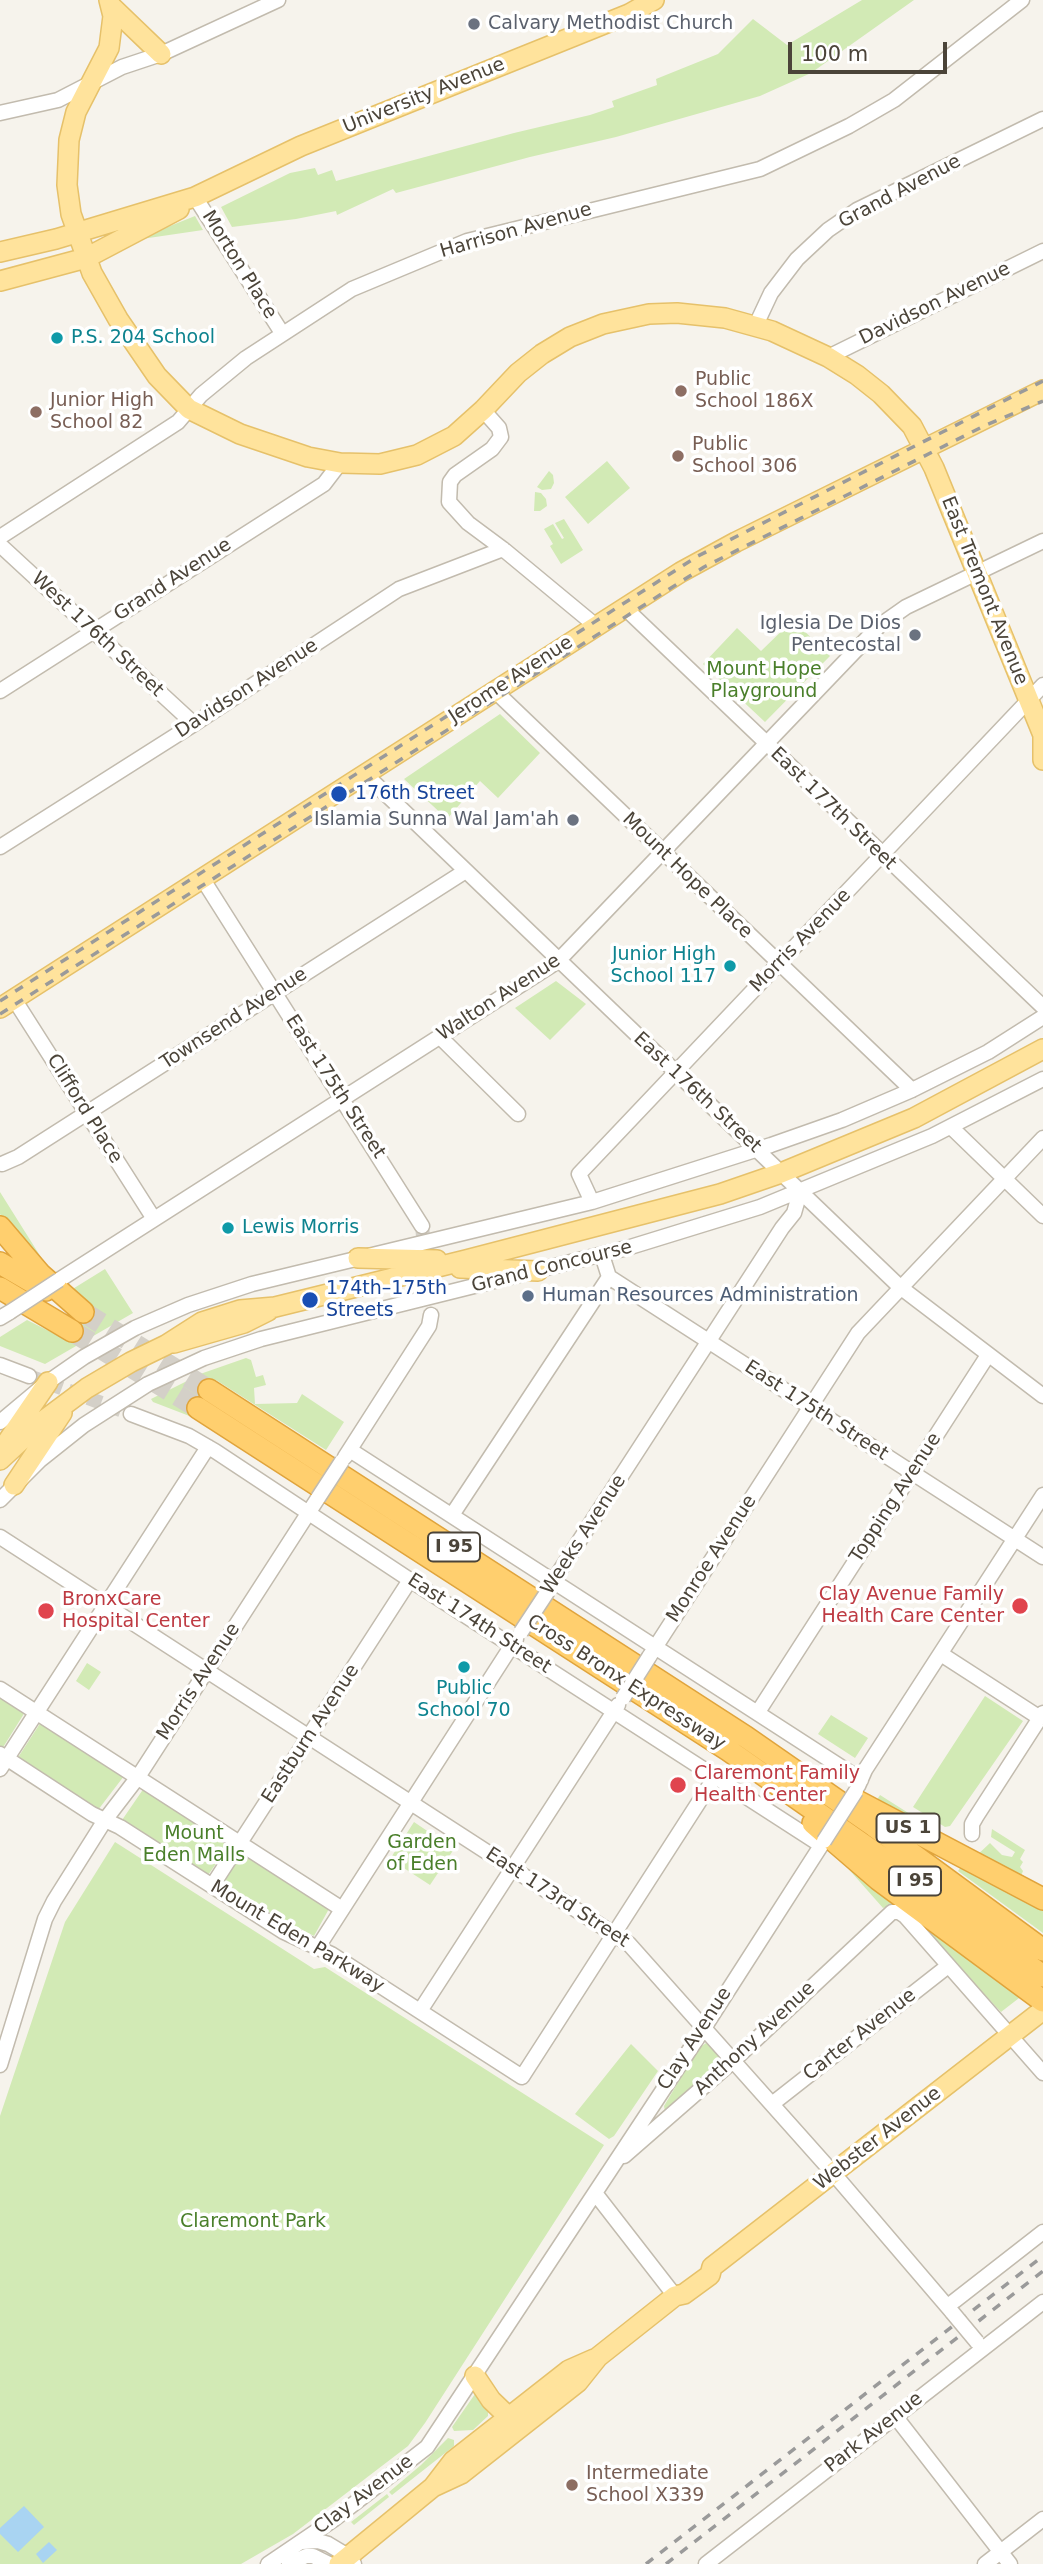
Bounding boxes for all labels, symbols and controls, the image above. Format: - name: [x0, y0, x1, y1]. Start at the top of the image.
- place label: Calvary Methodist Church: [488, 13, 733, 35]
- marker: Calvary Methodist Church: [466, 16, 482, 32]
- scale bar: [791, 28, 950, 72]
- text: 100 m: [801, 42, 868, 66]
- street label: University Avenue: [340, 53, 508, 139]
- street label: Grand Avenue: [835, 150, 965, 234]
- street label: Harrison Avenue: [438, 198, 594, 264]
- street label: Morton Place: [197, 207, 281, 323]
- street label: Davidson Avenue: [856, 258, 1014, 350]
- place label: P.S. 204 School: [71, 327, 215, 349]
- marker: P.S. 204 School: [49, 330, 65, 346]
- place label: Public School 186X: [695, 369, 813, 413]
- marker: Public School 186X: [673, 383, 689, 399]
- place label: Junior High School 82: [50, 390, 154, 434]
- marker: Junior High School 82: [28, 404, 44, 420]
- place label: Public School 306: [692, 434, 797, 478]
- marker: Public School 306: [670, 448, 686, 464]
- street label: East Tremont Avenue: [936, 493, 1032, 689]
- street label: Grand Avenue: [110, 534, 236, 626]
- street label: West 176th Street: [26, 568, 168, 702]
- place label: Iglesia De Dios Pentecostal: [760, 613, 901, 657]
- marker: Iglesia De Dios Pentecostal: [907, 627, 923, 643]
- street label: Jerome Avenue: [445, 631, 577, 729]
- street label: Davidson Avenue: [172, 634, 322, 744]
- park label: Mount Hope Playground: [706, 659, 822, 703]
- street label: East 177th Street: [765, 743, 901, 875]
- place label: 176th Street: [355, 783, 475, 805]
- marker: 176th Street: [329, 784, 349, 804]
- street label: Mount Hope Place: [617, 808, 757, 944]
- place label: Islamia Sunna Wal Jam'ah: [314, 809, 559, 831]
- marker: Islamia Sunna Wal Jam'ah: [565, 812, 581, 828]
- street label: Morris Avenue: [746, 884, 856, 998]
- place label: Junior High School 117: [611, 944, 716, 988]
- street label: Walton Avenue: [433, 950, 565, 1046]
- marker: Junior High School 117: [722, 958, 738, 974]
- street label: Townsend Avenue: [157, 963, 311, 1075]
- street label: East 175th Street: [280, 1011, 390, 1163]
- street label: East 176th Street: [628, 1028, 766, 1158]
- street label: Clifford Place: [41, 1050, 127, 1168]
- place label: Lewis Morris: [242, 1217, 359, 1239]
- marker: Lewis Morris: [220, 1220, 236, 1236]
- street label: Grand Concourse: [469, 1236, 635, 1298]
- place label: 174th–175th Streets: [326, 1278, 447, 1322]
- place label: Human Resources Administration: [542, 1285, 859, 1307]
- marker: Human Resources Administration: [520, 1288, 536, 1304]
- marker: 174th–175th Streets: [300, 1290, 320, 1310]
- street label: East 175th Street: [740, 1356, 892, 1466]
- street label: Topping Avenue: [846, 1429, 946, 1567]
- street label: Weeks Avenue: [537, 1471, 631, 1599]
- street label: Monroe Avenue: [662, 1491, 762, 1627]
- road number: I 95: [428, 1532, 480, 1562]
- street label: East 174th Street: [403, 1569, 555, 1679]
- place label: Clay Avenue Family Health Care Center: [819, 1584, 1004, 1628]
- place label: BronxCare Hospital Center: [62, 1589, 210, 1633]
- marker: Clay Avenue Family Health Care Center: [1010, 1596, 1030, 1616]
- marker: BronxCare Hospital Center: [36, 1601, 56, 1621]
- street label: Cross Bronx Expressway: [522, 1610, 730, 1756]
- street label: Morris Avenue: [153, 1619, 245, 1745]
- marker: Public School 70: [456, 1659, 472, 1675]
- street label: Eastburn Avenue: [258, 1660, 364, 1808]
- place label: Public School 70: [417, 1678, 511, 1722]
- place label: Claremont Family Health Center: [694, 1763, 860, 1807]
- marker: Claremont Family Health Center: [668, 1775, 688, 1795]
- road number: US 1: [876, 1814, 940, 1842]
- park label: Mount Eden Malls: [143, 1823, 245, 1867]
- park label: Garden of Eden: [386, 1832, 458, 1876]
- street label: East 173rd Street: [481, 1843, 633, 1953]
- road number: I 95: [889, 1867, 941, 1896]
- street label: Mount Eden Parkway: [206, 1876, 388, 1998]
- street label: Anthony Avenue: [690, 1977, 820, 2101]
- street label: Clay Avenue: [653, 1983, 737, 2095]
- street label: Carter Avenue: [799, 1984, 921, 2086]
- street label: Webster Avenue: [810, 2082, 946, 2196]
- park label: Claremont Park: [180, 2211, 326, 2233]
- street label: Park Avenue: [821, 2388, 927, 2478]
- street label: Clay Avenue: [310, 2450, 418, 2540]
- place label: Intermediate School X339: [586, 2463, 709, 2507]
- marker: Intermediate School X339: [564, 2477, 580, 2493]

